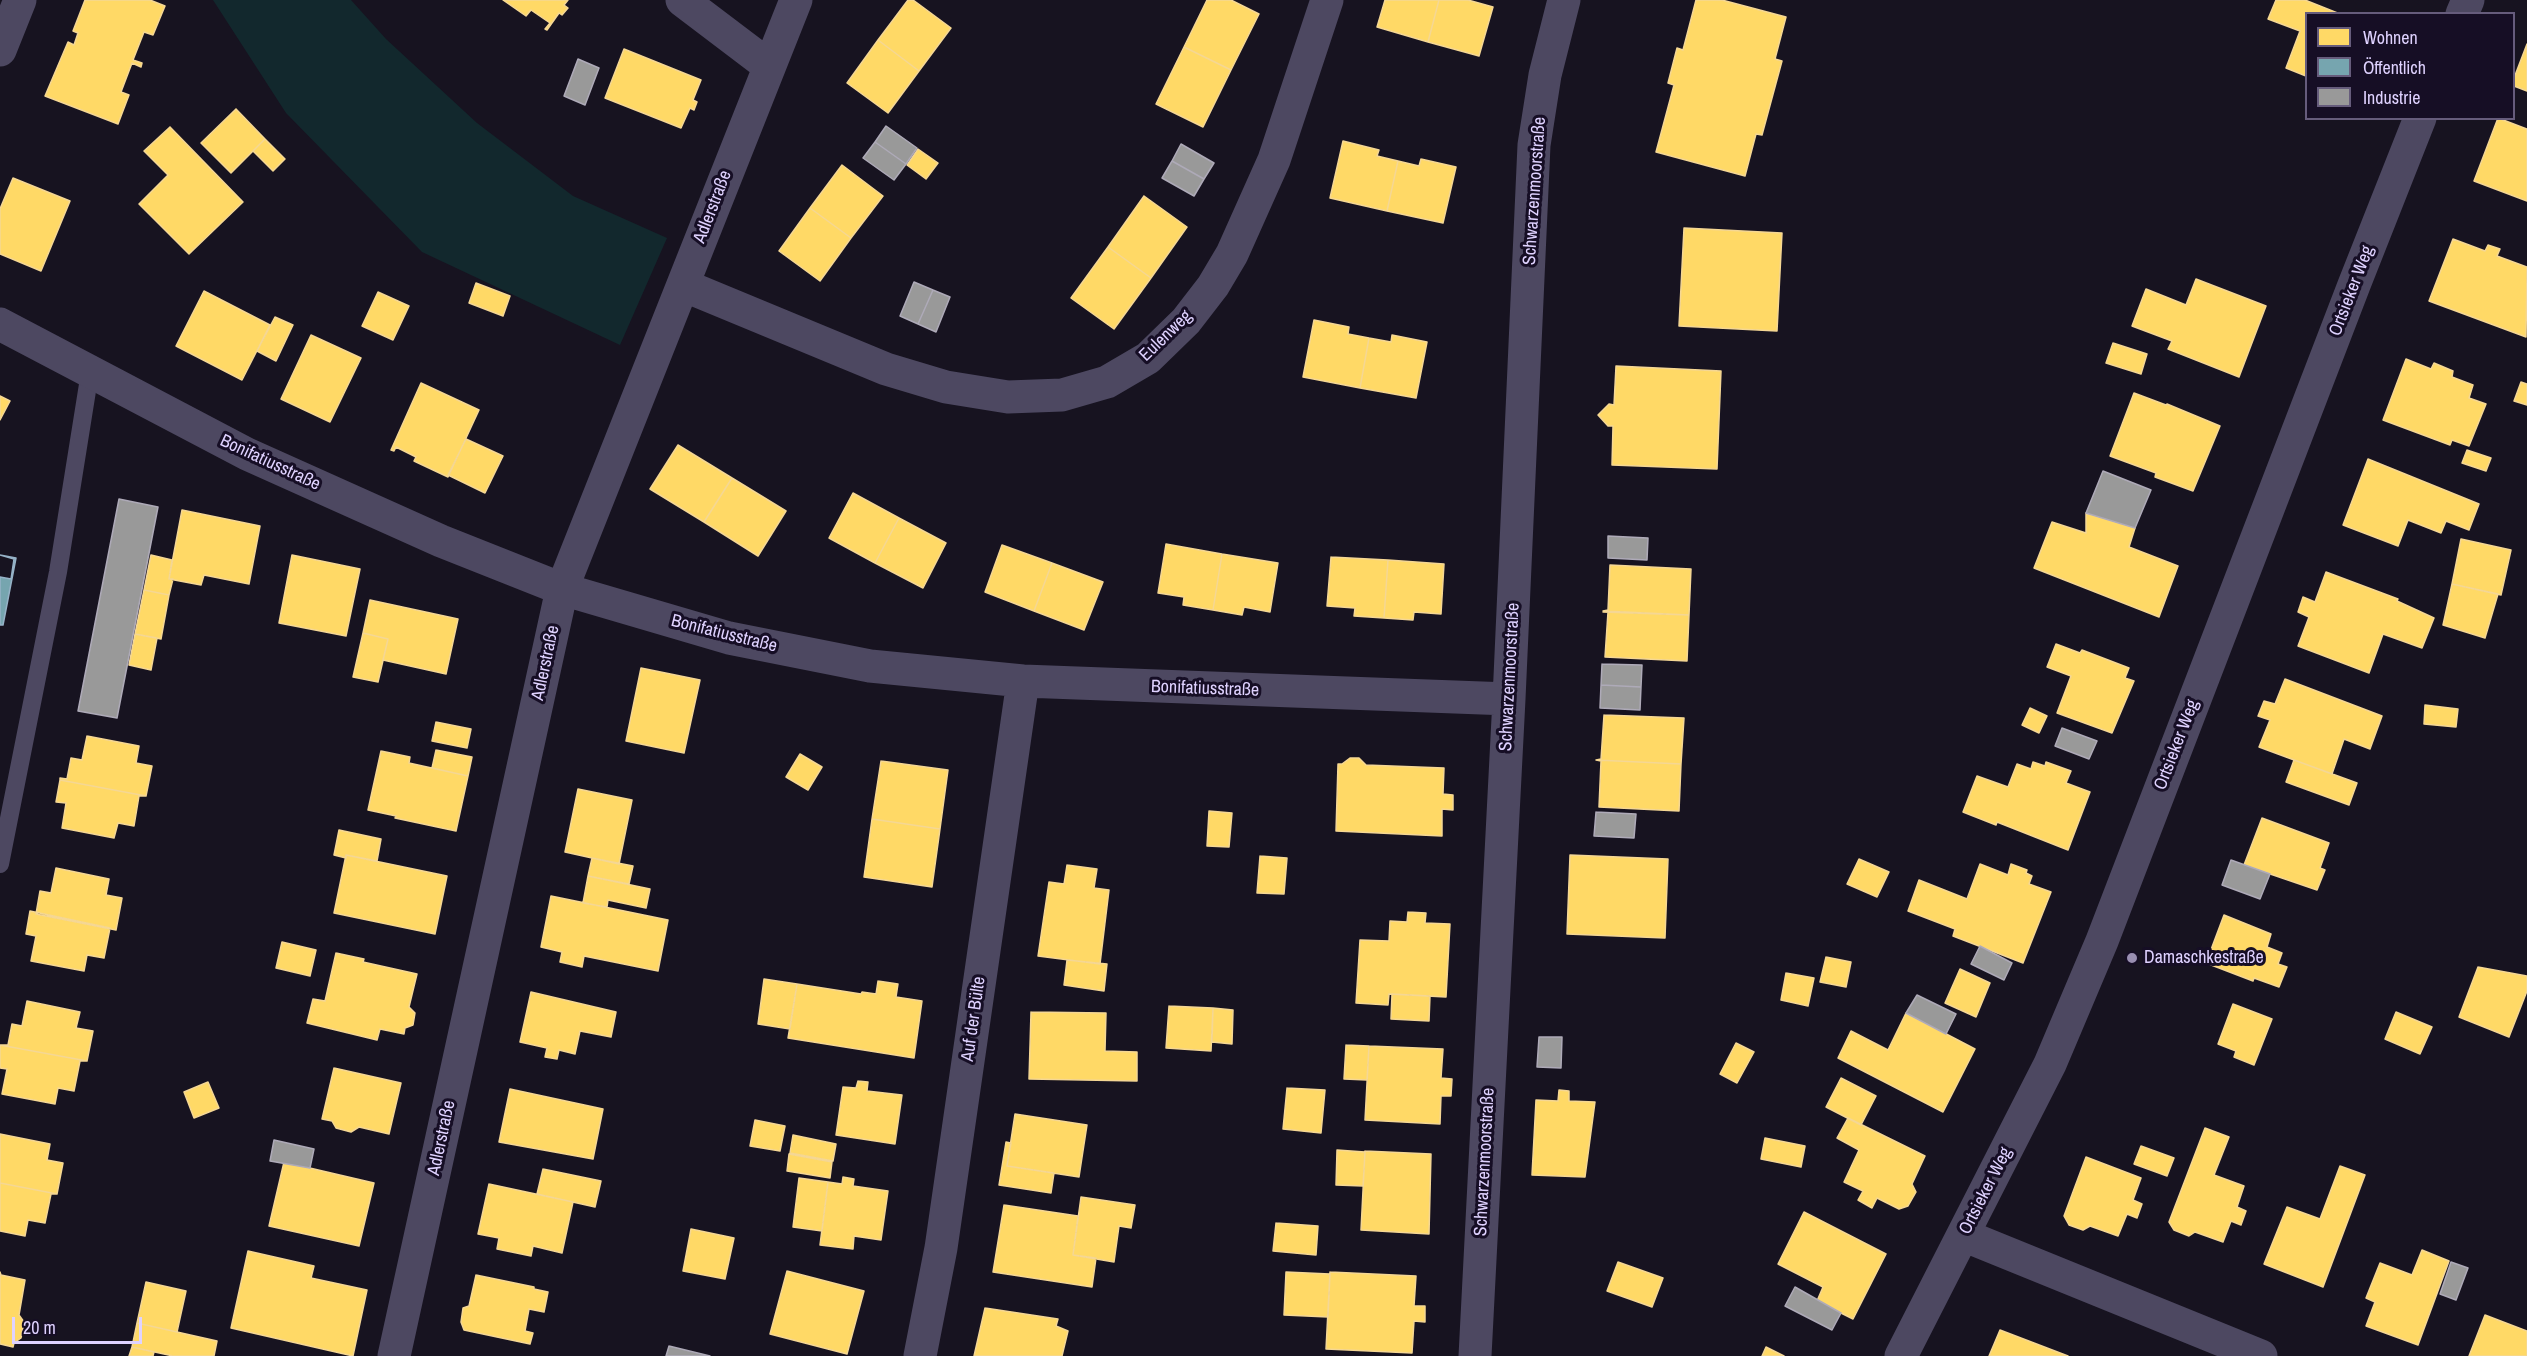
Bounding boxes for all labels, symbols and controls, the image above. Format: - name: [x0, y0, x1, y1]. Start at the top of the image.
- legend: [2305, 12, 2515, 120]
- text: Wohnen: [2363, 25, 2418, 50]
- text: Öffentlich: [2363, 55, 2426, 80]
- text: Industrie: [2363, 85, 2420, 110]
- street label: Schwarzenmoorstraße: [1519, 116, 1551, 266]
- street label: Adlerstraße: [689, 168, 737, 246]
- street label: Ortsieker Weg: [2325, 243, 2379, 339]
- street label: Eulenweg: [1135, 306, 1197, 366]
- street label: Bonifatiusstraße: [216, 430, 324, 496]
- street label: Schwarzenmoorstraße: [1495, 602, 1525, 752]
- street label: Bonifatiusstraße: [669, 610, 779, 658]
- street label: Adlerstraße: [528, 623, 564, 703]
- street label: Bonifatiusstraße: [1151, 676, 1259, 702]
- street label: Ortsieker Weg: [2150, 697, 2204, 793]
- place label: Damaschkestraße: [2144, 947, 2264, 969]
- marker: Damaschkestraße: [2125, 951, 2139, 965]
- street label: Auf der Bülte: [957, 975, 991, 1063]
- street label: Schwarzenmoorstraße: [1470, 1087, 1500, 1237]
- street label: Adlerstraße: [424, 1098, 460, 1178]
- street label: Ortsieker Weg: [1955, 1144, 2017, 1238]
- scale bar: [15, 1305, 146, 1343]
- text: 20 m: [23, 1315, 56, 1340]

